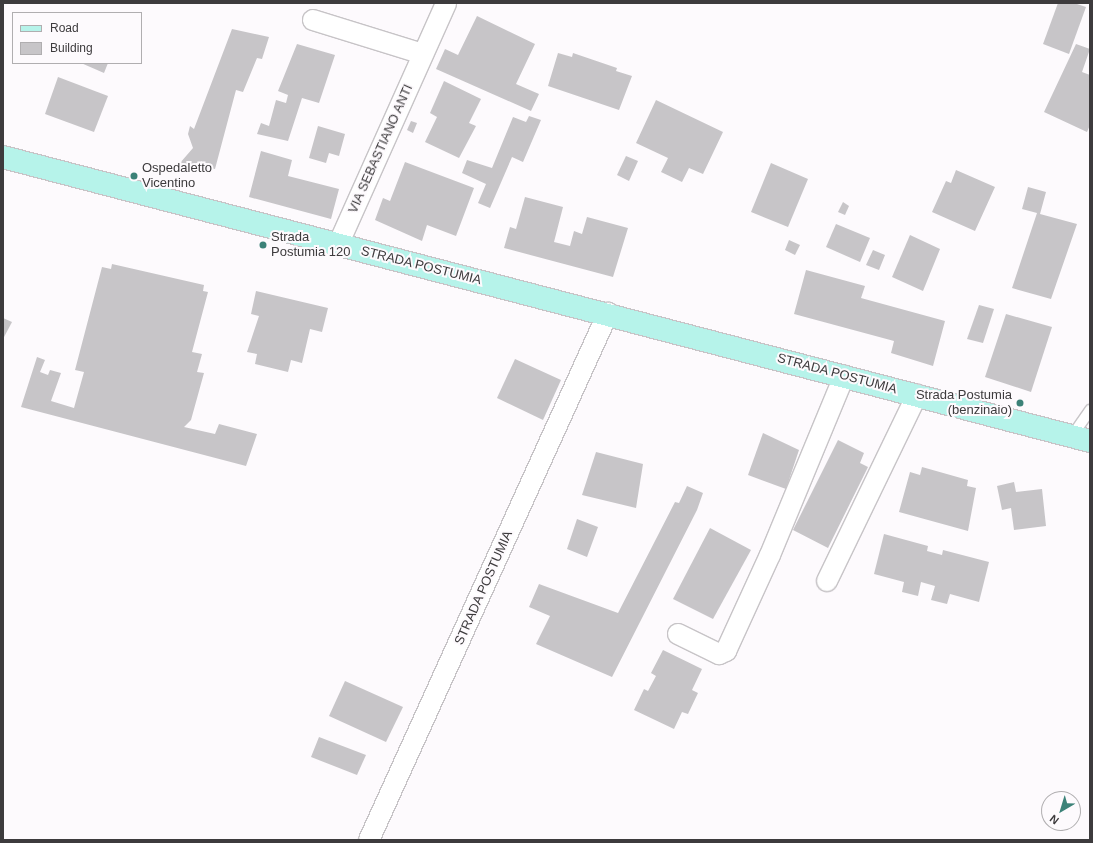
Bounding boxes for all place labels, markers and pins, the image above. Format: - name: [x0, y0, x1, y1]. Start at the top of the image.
- place label: Ospedaletto Vicentino: [142, 161, 212, 192]
- marker: Ospedaletto Vicentino: [129, 171, 139, 181]
- place label: Strada Postumia 120: [271, 230, 350, 261]
- marker: Strada Postumia 120: [258, 240, 268, 250]
- place label: Strada Postumia (benzinaio): [916, 388, 1012, 419]
- marker: Strada Postumia (benzinaio): [1015, 398, 1025, 408]

